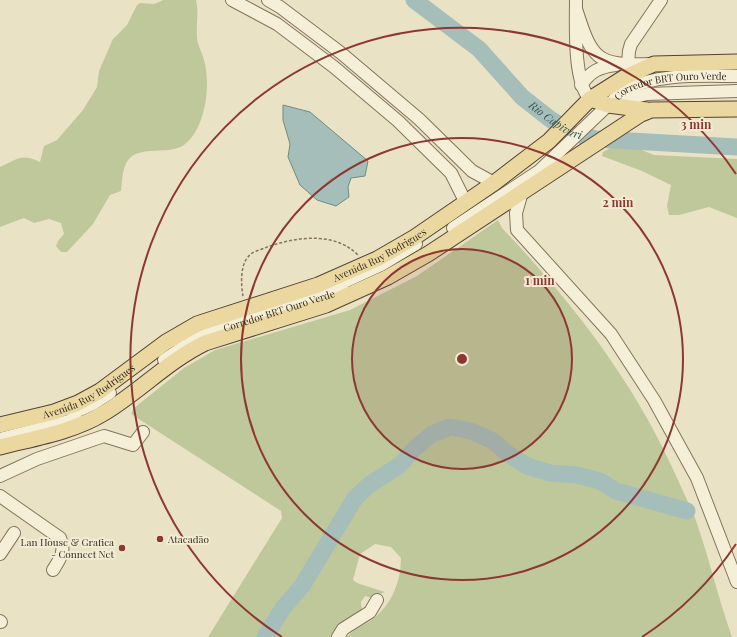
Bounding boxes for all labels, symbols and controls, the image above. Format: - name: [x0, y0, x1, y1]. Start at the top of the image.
- street label: Corredor BRT Ouro Verde: [611, 69, 727, 103]
- water label: Rio Capivari: [525, 97, 584, 142]
- text: 3 min: [681, 116, 712, 132]
- text: 2 min: [603, 194, 634, 210]
- street label: Avenida Ruy Rodrigues: [330, 224, 429, 285]
- text: 1 min: [525, 272, 555, 288]
- street label: Corredor BRT Ouro Verde: [221, 286, 336, 335]
- centre of rings: [455, 352, 469, 366]
- street label: Avenida Ruy Rodrigues: [40, 361, 138, 422]
- place label: Atacadão: [167, 532, 209, 546]
- marker: Atacadão: [155, 534, 165, 544]
- place label: Lan House & Grafica - Connect Net: [21, 535, 114, 561]
- marker: Lan House & Grafica - Connect Net: [117, 543, 127, 553]

